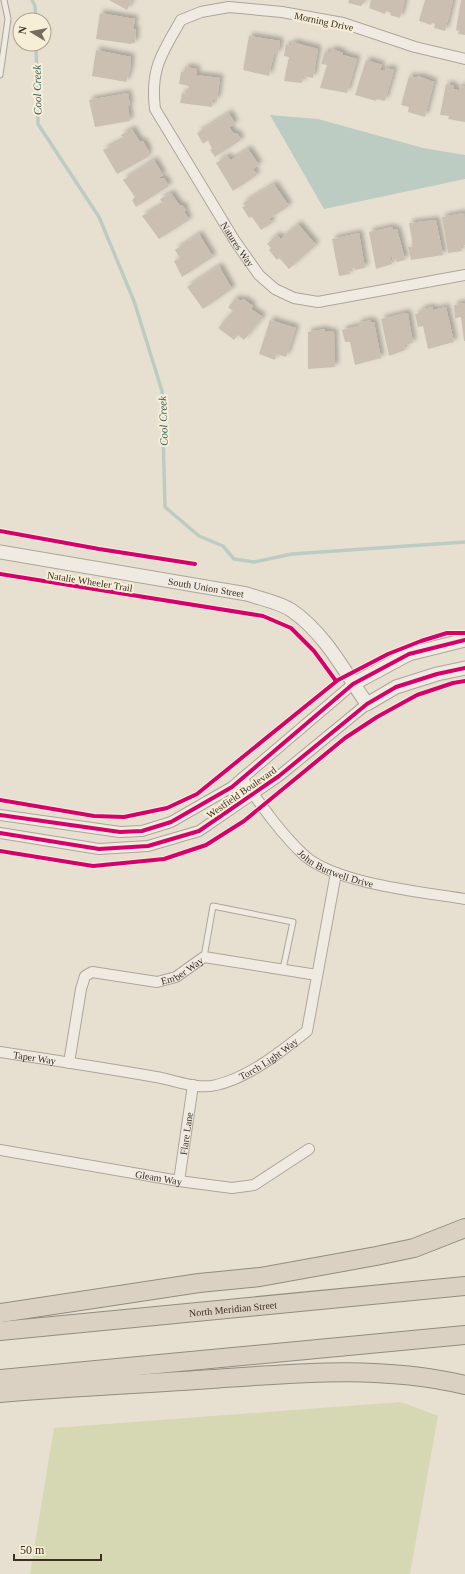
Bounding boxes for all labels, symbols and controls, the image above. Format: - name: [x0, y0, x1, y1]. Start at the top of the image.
- street label: Morning Drive: [293, 10, 355, 33]
- north arrow: [12, 12, 52, 52]
- text: N: [16, 25, 29, 35]
- water label: Cool Creek: [31, 64, 43, 115]
- street label: Natures Way: [219, 220, 256, 269]
- water label: Cool Creek: [156, 395, 170, 446]
- street label: Natalie Wheeler Trail: [46, 569, 134, 594]
- street label: South Union Street: [167, 576, 245, 599]
- street label: Westfield Boulevard: [204, 764, 278, 820]
- street label: John Burtwell Drive: [296, 847, 375, 890]
- street label: Ember Way: [160, 955, 205, 987]
- street label: Torch Light Way: [237, 1036, 300, 1082]
- street label: Taper Way: [12, 1049, 57, 1067]
- street label: Flare Lane: [178, 1111, 195, 1156]
- street label: Gleam Way: [134, 1169, 183, 1187]
- street label: North Meridian Street: [188, 1299, 278, 1319]
- scale bar: [14, 1536, 101, 1562]
- text: 50 m: [20, 1543, 45, 1557]

